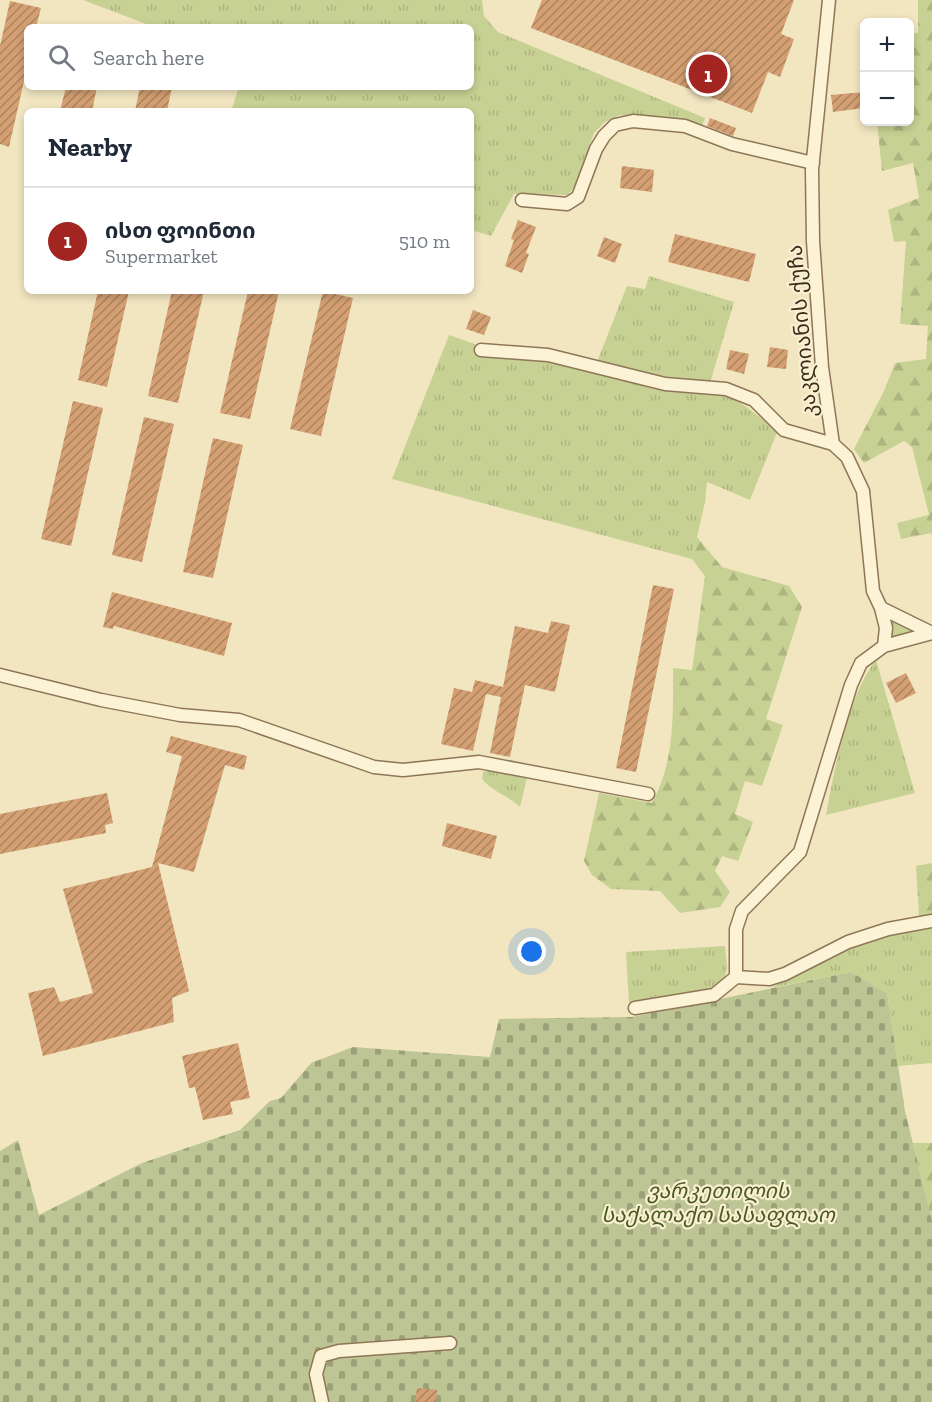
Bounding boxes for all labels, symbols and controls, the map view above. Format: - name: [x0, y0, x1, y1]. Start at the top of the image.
- map controls: [860, 18, 914, 126]
- button: +: [860, 18, 914, 72]
- search box: [24, 24, 474, 90]
- icon: search: [45, 41, 78, 74]
- text: Search here: [93, 44, 204, 71]
- pin: 1: [688, 52, 728, 97]
- button: −: [860, 72, 914, 126]
- text: Nearby: [48, 131, 132, 163]
- text: ისთ ფოინთი: [105, 217, 255, 244]
- text: 1: [63, 229, 72, 253]
- text: 510 m: [399, 229, 450, 253]
- text: Supermarket: [105, 244, 218, 268]
- street label: კაკლიანის ქუჩა: [782, 244, 822, 418]
- your location: [517, 937, 546, 966]
- park label: ვარკეთილის საქალაქო სასაფლაო: [601, 1178, 836, 1228]

